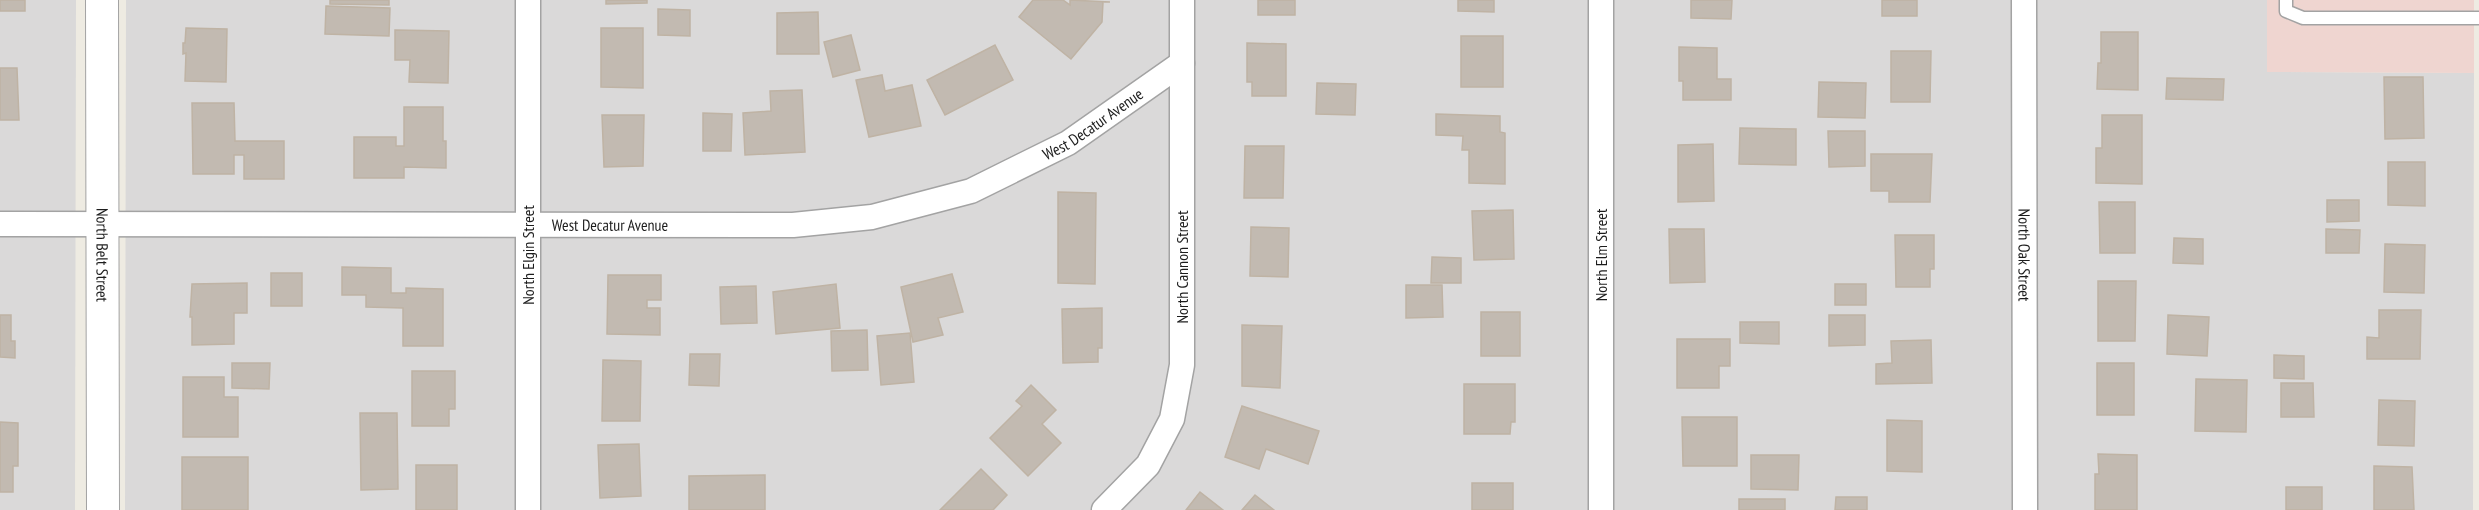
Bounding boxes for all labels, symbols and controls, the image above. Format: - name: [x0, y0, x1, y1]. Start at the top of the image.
- street label: West Decatur Avenue: [1039, 84, 1147, 164]
- street label: North Elgin Street: [518, 205, 538, 305]
- street label: North Belt Street: [92, 208, 113, 303]
- street label: North Elm Street: [1591, 208, 1611, 301]
- street label: North Oak Street: [2014, 209, 2035, 302]
- street label: North Cannon Street: [1172, 210, 1192, 324]
- street label: West Decatur Avenue: [552, 215, 668, 235]

